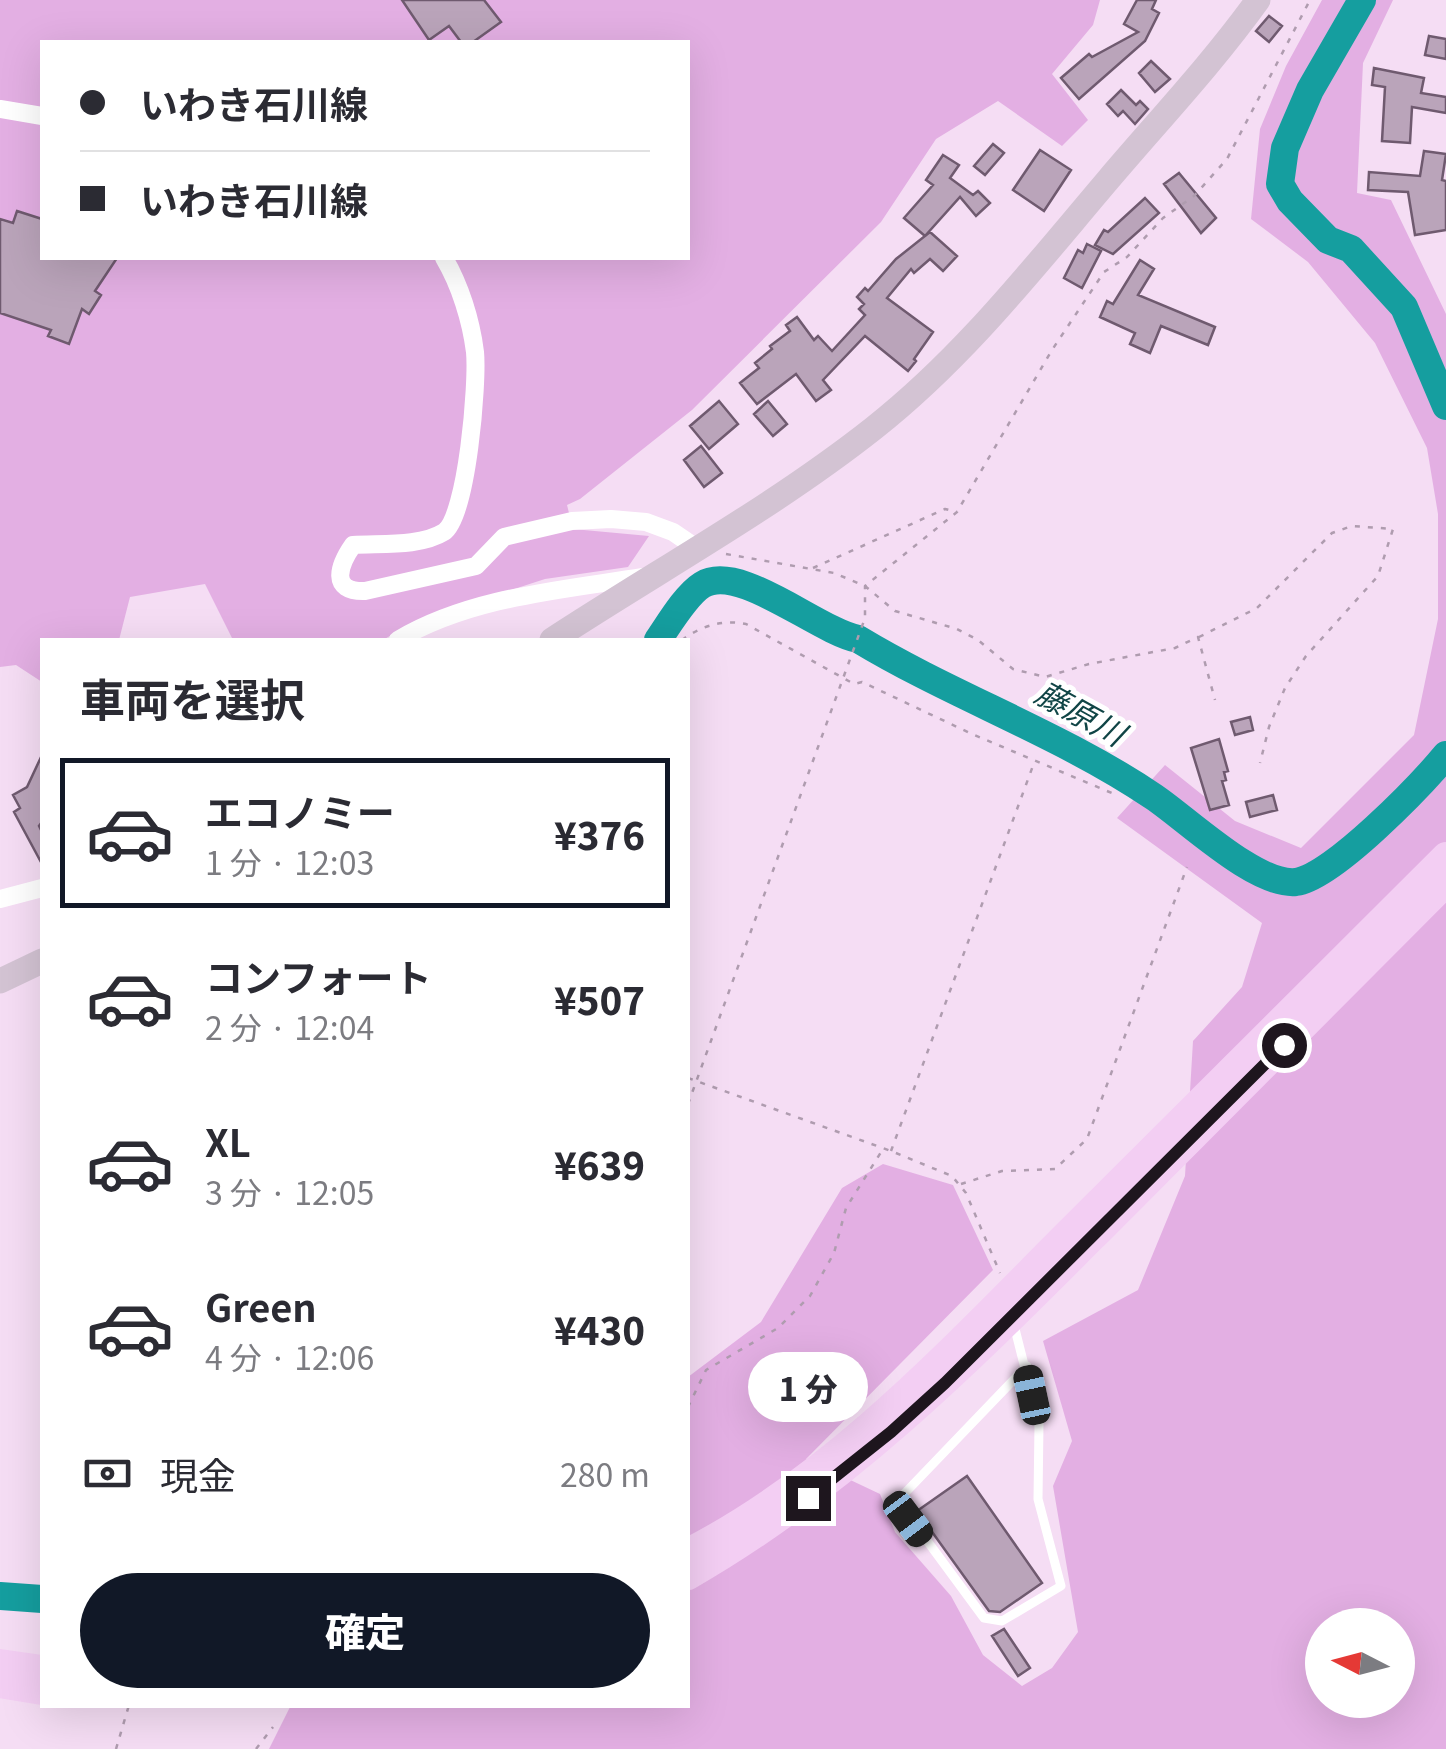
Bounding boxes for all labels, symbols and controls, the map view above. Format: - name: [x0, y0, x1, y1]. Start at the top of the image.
- text: いわき石川線: [140, 75, 368, 130]
- text: いわき石川線: [140, 171, 368, 226]
- text: 車両を選択: [80, 665, 305, 730]
- water label: 藤原川: [1028, 668, 1137, 756]
- text: エコノミー: [205, 783, 395, 838]
- icon: car: [85, 788, 175, 878]
- text: ¥376: [554, 806, 645, 861]
- text: 1 分 · 12:03: [205, 838, 374, 884]
- text: コンフォート: [205, 948, 432, 1003]
- icon: car: [85, 953, 175, 1043]
- text: ¥507: [554, 971, 645, 1026]
- text: 2 分 · 12:04: [205, 1003, 374, 1049]
- route start: [1262, 1023, 1307, 1068]
- text: XL: [205, 1113, 251, 1168]
- icon: car: [85, 1118, 175, 1208]
- text: ¥639: [554, 1136, 645, 1191]
- text: 3 分 · 12:05: [205, 1168, 374, 1214]
- text: Green: [205, 1278, 317, 1333]
- icon: car: [85, 1283, 175, 1373]
- text: ¥430: [554, 1301, 645, 1356]
- text: 4 分 · 12:06: [205, 1333, 374, 1379]
- callout: 1 分: [748, 1353, 868, 1423]
- car: [1011, 1363, 1053, 1427]
- text: 1 分: [779, 1364, 837, 1410]
- icon: cash: [80, 1446, 135, 1501]
- text: 現金: [160, 1446, 236, 1501]
- text: 280 m: [560, 1450, 650, 1496]
- route end: [786, 1476, 831, 1521]
- car: [878, 1486, 938, 1552]
- button: 確定: [80, 1573, 650, 1688]
- north arrow: [1305, 1608, 1415, 1718]
- map controls: [1305, 1608, 1415, 1718]

